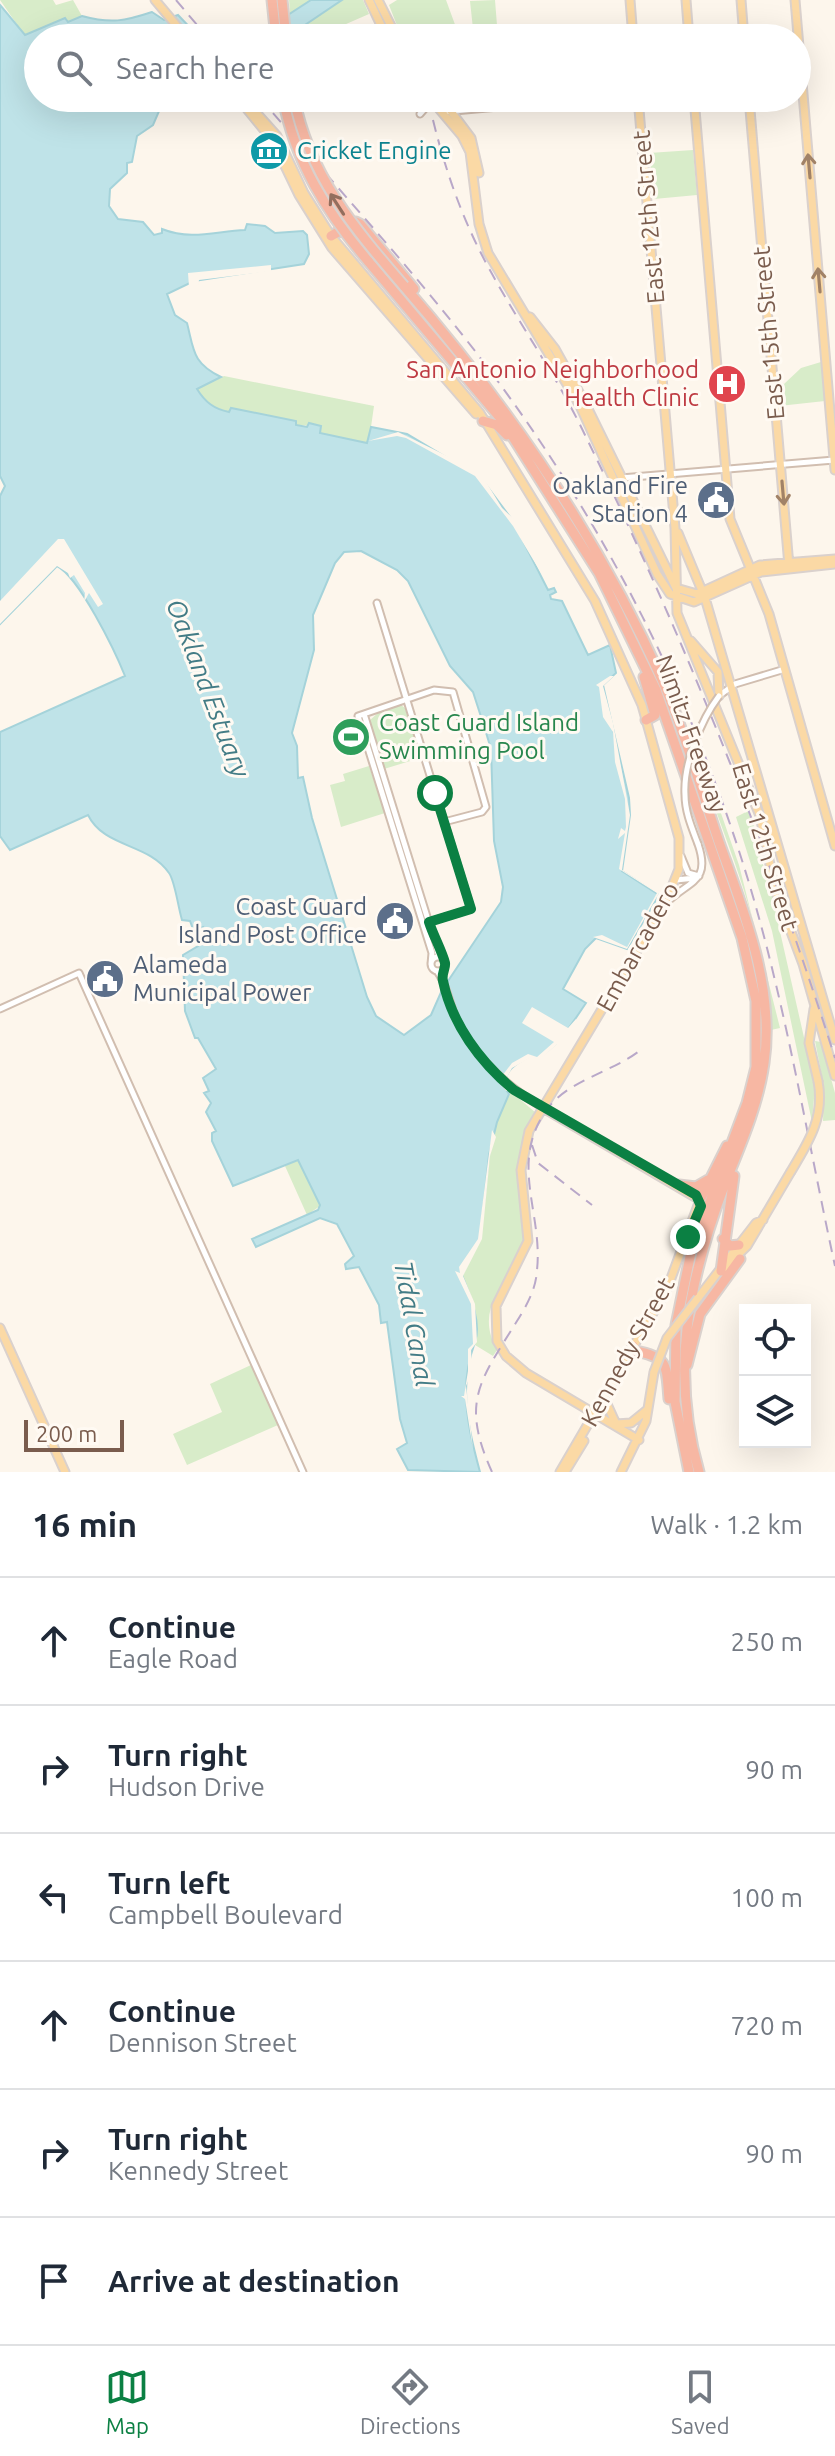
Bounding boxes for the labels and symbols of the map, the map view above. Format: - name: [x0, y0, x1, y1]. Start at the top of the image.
- street label: East 12th Street: [627, 129, 670, 305]
- museum icon: Cricket Engine: [248, 130, 290, 172]
- place label: Cricket Engine: [297, 137, 451, 164]
- one-way arrow: [801, 153, 816, 180]
- one-way arrow: [329, 193, 345, 215]
- street label: East 15th Street: [747, 245, 790, 421]
- one-way arrow: [811, 267, 826, 294]
- place label: San Antonio Neighborhood Health Clinic: [406, 356, 699, 411]
- hospital icon: San Antonio Neighborhood Health Clinic: [706, 363, 748, 405]
- place label: Oakland Fire Station 4: [552, 472, 688, 527]
- public building icon: Oakland Fire Station 4: [695, 479, 737, 521]
- one-way arrow: [776, 479, 791, 506]
- water label: Oakland Estuary: [161, 595, 256, 782]
- street label: Nimitz Freeway: [650, 651, 733, 817]
- place label: Coast Guard Island Swimming Pool: [379, 709, 579, 764]
- sports icon: Coast Guard Island Swimming Pool: [330, 716, 372, 758]
- street label: East 12th Street: [727, 760, 804, 934]
- route start: [417, 775, 453, 811]
- street label: Embarcadero: [591, 877, 684, 1016]
- place label: Coast Guard Island Post Office: [178, 893, 367, 948]
- public building icon: Coast Guard Island Post Office: [374, 900, 416, 942]
- place label: Alameda Municipal Power: [133, 951, 311, 1006]
- public building icon: Alameda Municipal Power: [84, 958, 126, 1000]
- route end: [670, 1219, 706, 1255]
- water label: Tidal Canal: [389, 1259, 440, 1389]
- street label: Kennedy Street: [575, 1272, 680, 1431]
- scale bar: [24, 1416, 124, 1452]

